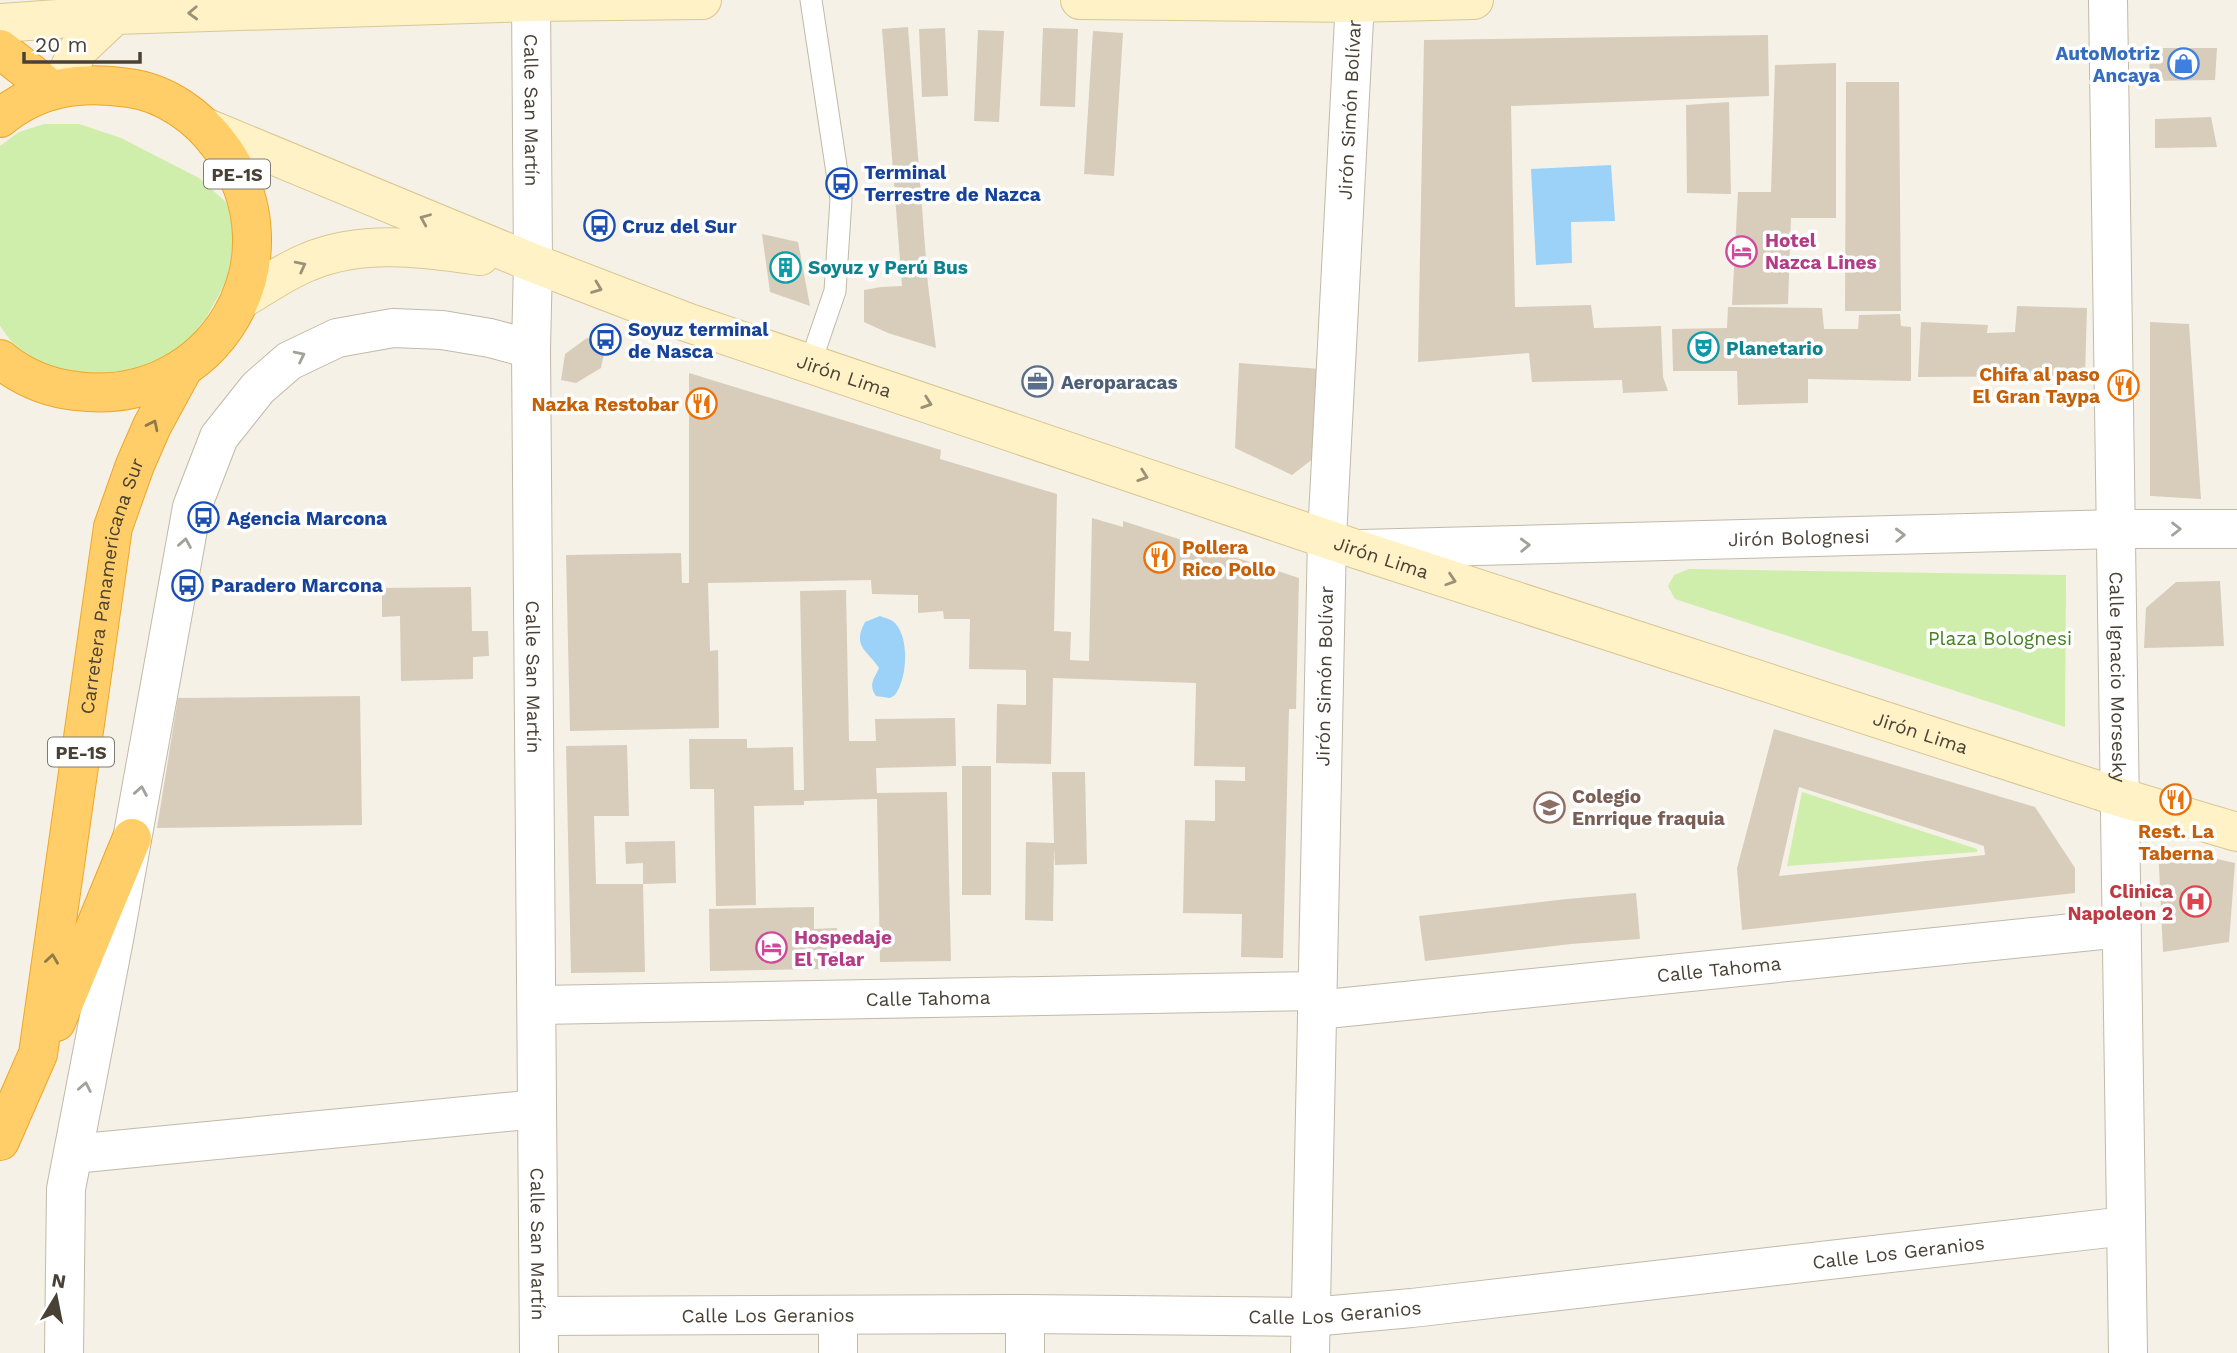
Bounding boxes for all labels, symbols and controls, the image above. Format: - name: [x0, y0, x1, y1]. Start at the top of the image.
- one-way arrow: [187, 5, 198, 20]
- street label: Jirón Simón Bolívar: [1333, 19, 1365, 201]
- scale bar: [24, 21, 140, 65]
- text: 20 m: [35, 32, 87, 57]
- street label: Calle San Martín: [520, 34, 544, 186]
- place label: AutoMotriz Ancaya: [2055, 42, 2160, 87]
- shop icon: AutoMotriz Ancaya: [2166, 47, 2200, 81]
- road number: PE-1S: [204, 160, 270, 188]
- place label: Terminal Terrestre de Nazca: [864, 161, 1041, 206]
- bus stop icon: Terminal Terrestre de Nazca: [824, 166, 858, 200]
- bus stop icon: Cruz del Sur: [582, 209, 616, 243]
- one-way arrow: [420, 213, 432, 227]
- place label: Cruz del Sur: [622, 215, 737, 238]
- place label: Hotel Nazca Lines: [1765, 229, 1877, 274]
- hotel icon: Hotel Nazca Lines: [1725, 234, 1759, 268]
- building icon: Soyuz y Perú Bus: [768, 250, 802, 284]
- place label: Soyuz y Perú Bus: [808, 256, 968, 279]
- one-way arrow: [294, 261, 307, 275]
- one-way arrow: [590, 280, 602, 294]
- place label: Soyuz terminal de Nasca: [628, 318, 769, 363]
- bus stop icon: Soyuz terminal de Nasca: [588, 323, 622, 357]
- theatre icon: Planetario: [1686, 331, 1720, 365]
- place label: Planetario: [1726, 337, 1823, 360]
- street label: Jirón Lima: [794, 349, 895, 402]
- one-way arrow: [293, 350, 305, 364]
- place label: Chifa al paso El Gran Taypa: [1972, 363, 2100, 408]
- office icon: Aeroparacas: [1021, 365, 1055, 399]
- restaurant icon: Chifa al paso El Gran Taypa: [2106, 368, 2140, 402]
- place label: Aeroparacas: [1061, 371, 1178, 394]
- restaurant icon: Nazka Restobar: [685, 387, 719, 421]
- place label: Nazka Restobar: [531, 393, 680, 416]
- one-way arrow: [921, 395, 933, 409]
- one-way arrow: [145, 420, 159, 432]
- street label: Carretera Panamericana Sur: [75, 454, 148, 716]
- one-way arrow: [1137, 467, 1149, 482]
- bus stop icon: Agencia Marcona: [187, 501, 221, 535]
- place label: Agencia Marcona: [227, 507, 387, 530]
- one-way arrow: [2171, 521, 2182, 537]
- street label: Jirón Bolognesi: [1728, 524, 1870, 551]
- one-way arrow: [1895, 527, 1906, 543]
- street label: Jirón Lima: [1331, 531, 1432, 583]
- place label: Pollera Rico Pollo: [1182, 536, 1276, 581]
- one-way arrow: [177, 537, 192, 549]
- one-way arrow: [1521, 537, 1531, 553]
- restaurant icon: Pollera Rico Pollo: [1142, 541, 1176, 575]
- bus stop icon: Paradero Marcona: [171, 568, 205, 602]
- one-way arrow: [1445, 571, 1457, 586]
- street label: Calle Ignacio Morsesky: [2105, 571, 2131, 783]
- place label: Paradero Marcona: [211, 574, 383, 597]
- street label: Jirón Simón Bolívar: [1311, 585, 1337, 767]
- street label: Calle San Martín: [522, 600, 546, 753]
- park label: Plaza Bolognesi: [1928, 627, 2072, 650]
- street label: Jirón Lima: [1870, 706, 1971, 759]
- road number: PE-1S: [48, 738, 114, 766]
- restaurant icon: Rest. La Taberna: [2159, 783, 2193, 817]
- one-way arrow: [132, 785, 147, 797]
- place label: Colegio Enrrique fraquia: [1572, 785, 1725, 830]
- school or university icon: Colegio Enrrique fraquia: [1532, 790, 1566, 824]
- place label: Rest. La Taberna: [2138, 820, 2214, 865]
- place label: Clinica Napoleon 2: [2068, 880, 2173, 925]
- hospital icon: Clinica Napoleon 2: [2179, 885, 2213, 919]
- place label: Hospedaje El Telar: [794, 926, 892, 971]
- hotel icon: Hospedaje El Telar: [754, 931, 788, 965]
- street label: Calle Tahoma: [1656, 951, 1782, 987]
- one-way arrow: [44, 954, 59, 965]
- street label: Calle Tahoma: [865, 985, 991, 1011]
- one-way arrow: [77, 1081, 92, 1093]
- street label: Calle San Martín: [526, 1167, 550, 1320]
- street label: Calle Los Geranios: [1811, 1231, 1986, 1273]
- north arrow: [21, 1262, 91, 1332]
- text: N: [50, 1268, 68, 1293]
- street label: Calle Los Geranios: [1248, 1296, 1422, 1329]
- street label: Calle Los Geranios: [681, 1303, 855, 1327]

